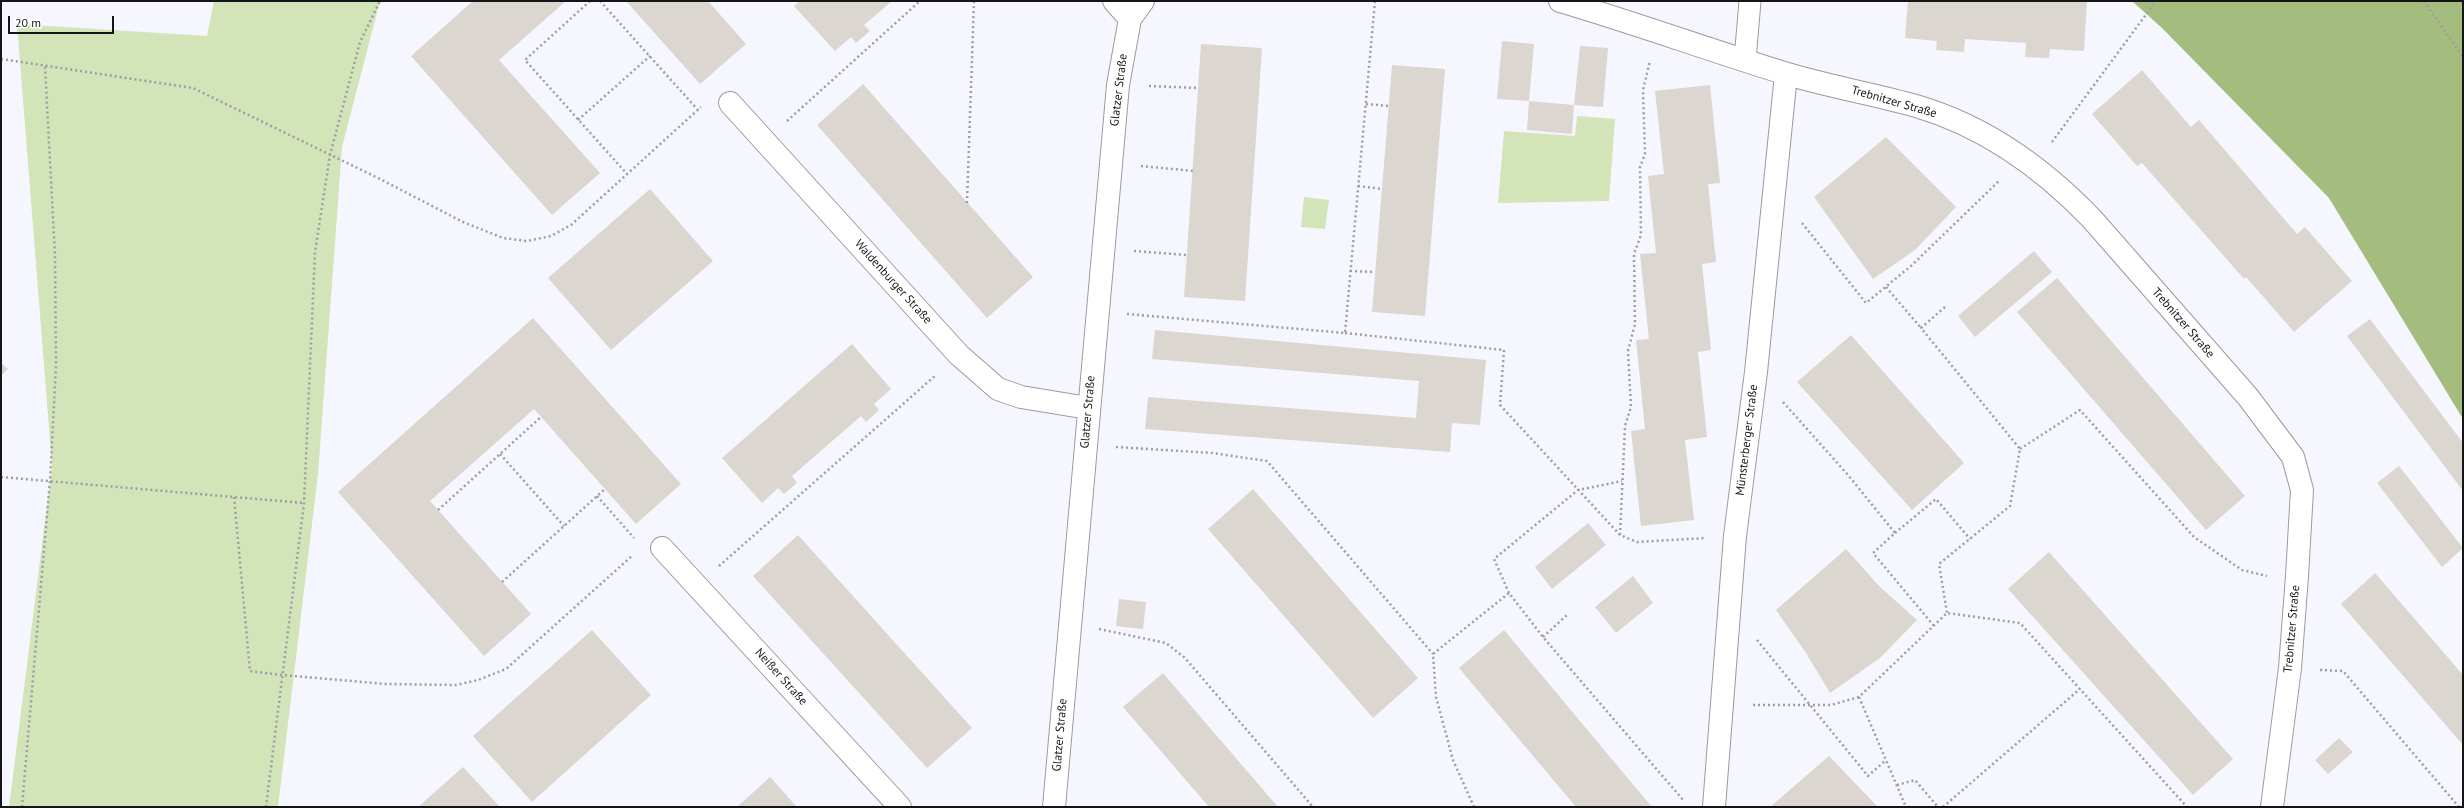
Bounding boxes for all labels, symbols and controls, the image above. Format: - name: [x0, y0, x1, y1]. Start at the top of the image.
- scale bar: [10, 8, 116, 34]
- text: 20 m: [15, 15, 41, 30]
- street label: Glatzer Straße: [1107, 53, 1131, 127]
- street label: Trebnitzer Straße: [1850, 83, 1938, 121]
- street label: Waldenburger Straße: [851, 237, 935, 327]
- street label: Trebnitzer Straße: [2149, 285, 2217, 361]
- street label: Glatzer Straße: [1078, 375, 1098, 449]
- street label: Münsterberger Straße: [1733, 384, 1761, 496]
- street label: Trebnitzer Straße: [2281, 584, 2303, 674]
- street label: Neißer Straße: [752, 646, 810, 708]
- street label: Glatzer Straße: [1050, 698, 1070, 772]

